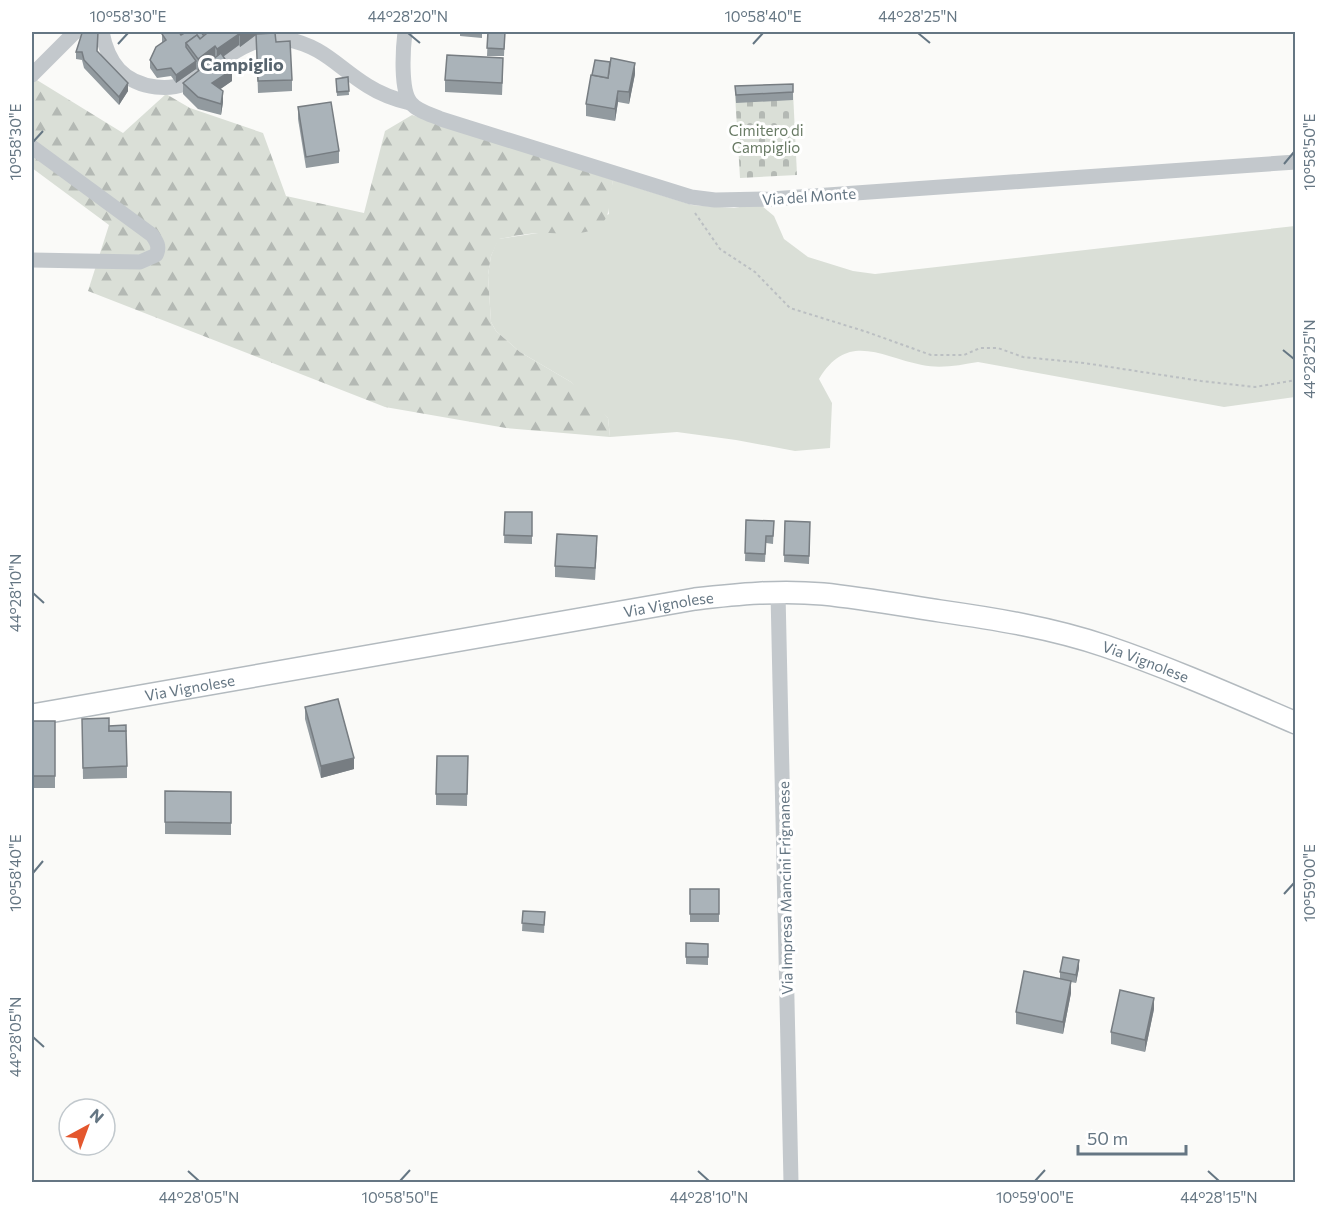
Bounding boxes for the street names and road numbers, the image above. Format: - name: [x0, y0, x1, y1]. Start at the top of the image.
- street label: Via del Monte: [762, 184, 857, 208]
- street label: Via Vignolese: [622, 588, 715, 620]
- street label: Via Vignolese: [1100, 637, 1192, 686]
- street label: Via Vignolese: [143, 671, 236, 704]
- street label: Via Impresa Mancini Frignanese: [774, 781, 796, 995]

